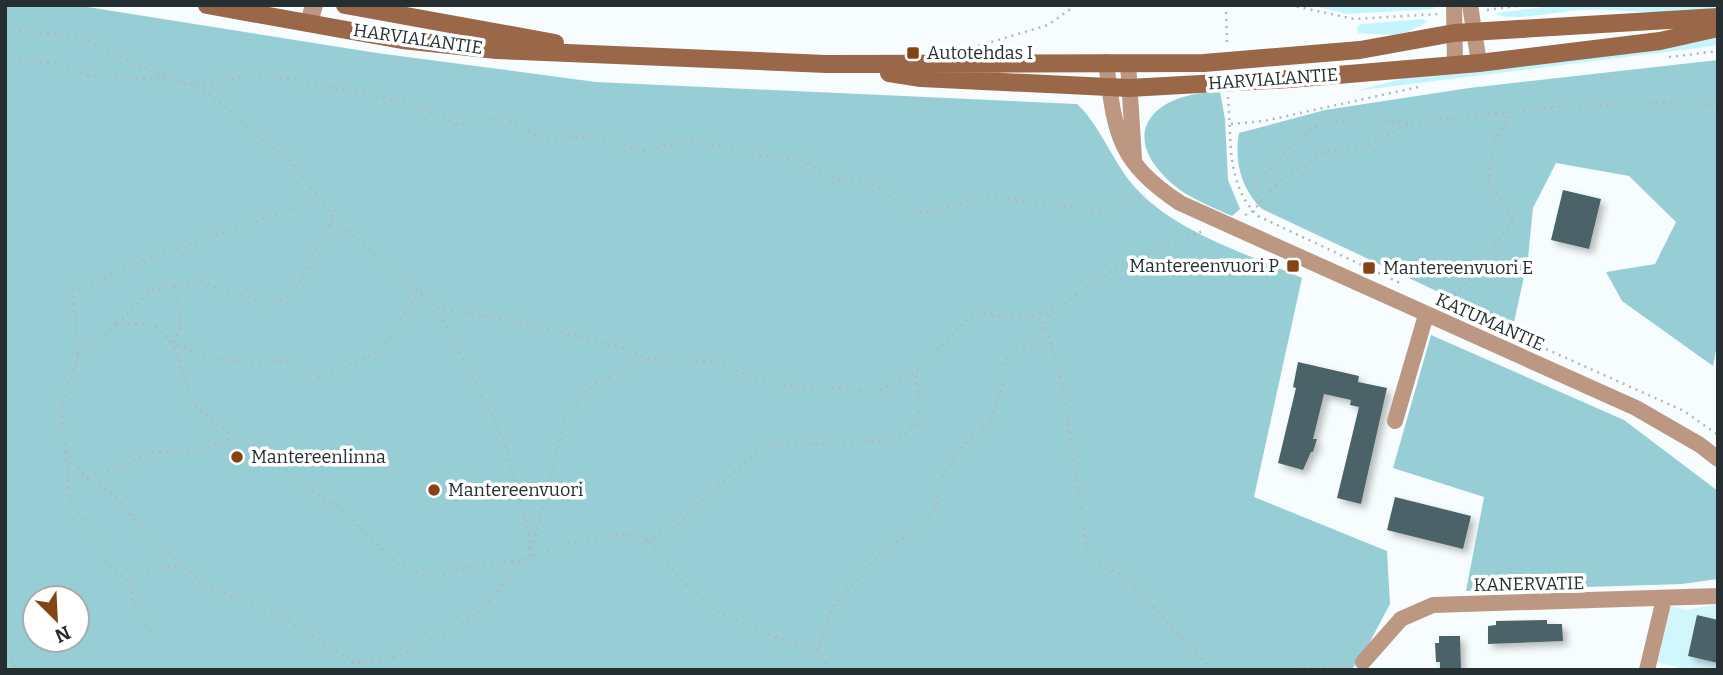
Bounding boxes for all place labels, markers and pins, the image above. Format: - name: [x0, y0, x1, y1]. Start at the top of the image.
- place label: Autotehdas I: [927, 42, 1033, 64]
- marker: Autotehdas I: [905, 45, 921, 61]
- place label: Mantereenvuori P: [1129, 255, 1279, 277]
- place label: Mantereenvuori E: [1383, 257, 1533, 279]
- marker: Mantereenvuori P: [1285, 258, 1301, 274]
- marker: Mantereenvuori E: [1361, 260, 1377, 276]
- place label: Mantereenlinna: [251, 446, 386, 468]
- marker: Mantereenlinna: [229, 449, 245, 465]
- place label: Mantereenvuori: [448, 479, 583, 501]
- marker: Mantereenvuori: [426, 482, 442, 498]

